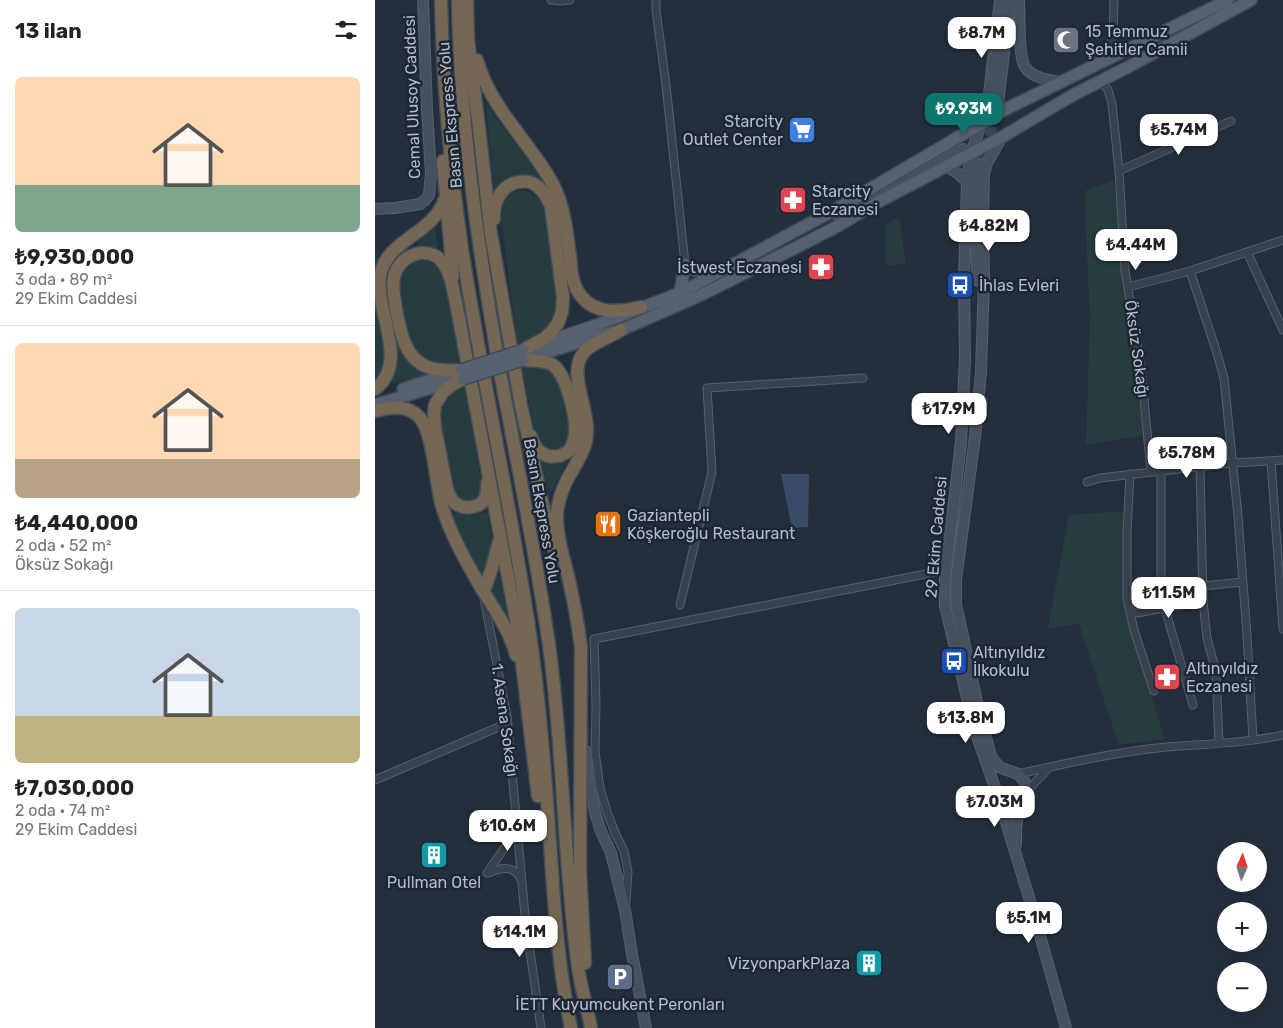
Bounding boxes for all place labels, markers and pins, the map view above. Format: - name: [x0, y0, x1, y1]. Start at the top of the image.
- pin: ₺8.7M: [947, 17, 1017, 59]
- place label: 15 Temmuz Şehitler Camii: [1085, 22, 1188, 59]
- mosque icon: 15 Temmuz Şehitler Camii: [1051, 25, 1081, 55]
- pin: ₺9.93M: [923, 92, 1005, 135]
- place label: Starcity Outlet Center: [683, 112, 783, 149]
- pin: ₺5.74M: [1138, 114, 1220, 156]
- supermarket icon: Starcity Outlet Center: [787, 115, 817, 145]
- place label: Starcity Eczanesi: [812, 182, 878, 219]
- pharmacy icon: Starcity Eczanesi: [778, 185, 808, 215]
- pin: ₺4.82M: [948, 210, 1030, 252]
- pin: ₺4.44M: [1095, 228, 1177, 271]
- pharmacy icon: İstwest Eczanesi: [806, 252, 836, 282]
- place label: İstwest Eczanesi: [677, 258, 802, 277]
- bus stop icon: İhlas Evleri: [945, 270, 975, 300]
- place label: İhlas Evleri: [979, 276, 1059, 295]
- pin: ₺17.9M: [908, 392, 990, 435]
- pin: ₺5.78M: [1146, 436, 1228, 479]
- place label: Gaziantepli Köşkeroğlu Restaurant: [627, 506, 795, 543]
- restaurant icon: Gaziantepli Köşkeroğlu Restaurant: [593, 509, 623, 539]
- pin: ₺11.5M: [1128, 576, 1210, 619]
- place label: Altınyıldız İlkokulu: [973, 643, 1045, 680]
- bus stop icon: Altınyıldız İlkokulu: [939, 646, 969, 676]
- place label: Altınyıldız Eczanesi: [1186, 659, 1258, 696]
- pharmacy icon: Altınyıldız Eczanesi: [1152, 662, 1182, 692]
- pin: ₺13.8M: [925, 702, 1007, 744]
- pin: ₺7.03M: [954, 786, 1036, 828]
- pin: ₺10.6M: [467, 810, 549, 852]
- building icon: Pullman Otel: [419, 840, 449, 870]
- place label: Pullman Otel: [387, 873, 481, 892]
- pin: ₺5.1M: [994, 902, 1064, 944]
- pin: ₺14.1M: [479, 916, 561, 958]
- building icon: VizyonparkPlaza: [854, 948, 884, 978]
- place label: VizyonparkPlaza: [727, 954, 850, 973]
- parking icon: İETT Kuyumcukent Peronları: [605, 962, 635, 992]
- place label: İETT Kuyumcukent Peronları: [515, 995, 725, 1014]

